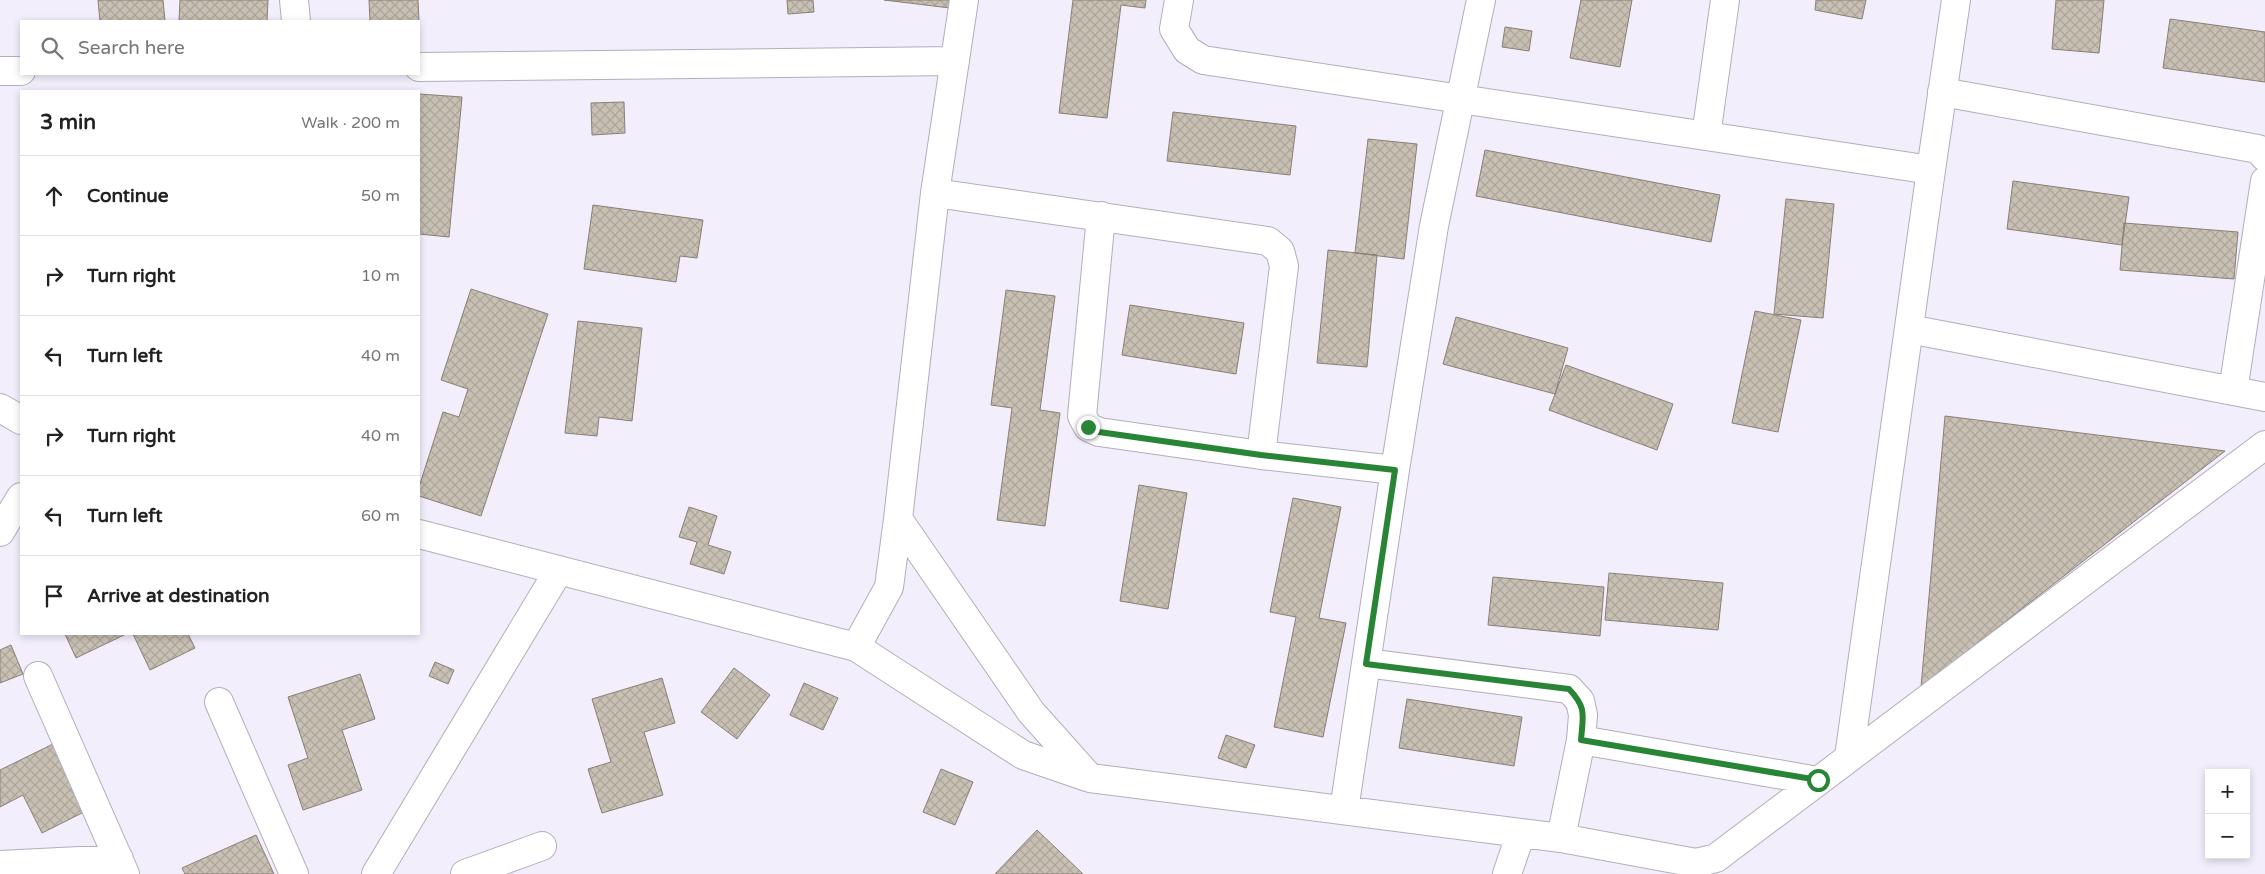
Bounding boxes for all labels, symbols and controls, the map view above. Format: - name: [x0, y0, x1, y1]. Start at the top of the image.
- search box: [20, 20, 420, 75]
- icon: search: [38, 34, 66, 62]
- text: Search here: [78, 37, 185, 59]
- text: 3 min: [40, 110, 96, 135]
- text: Walk · 200 m: [301, 113, 400, 133]
- icon: ahead: [40, 182, 68, 210]
- text: Continue: [87, 185, 169, 207]
- text: 50 m: [361, 186, 400, 206]
- icon: right: [40, 262, 68, 290]
- text: Turn right: [87, 265, 175, 287]
- text: 10 m: [361, 266, 400, 286]
- icon: left: [40, 342, 68, 370]
- text: Turn left: [87, 345, 163, 367]
- text: 40 m: [361, 346, 400, 366]
- route end: [1077, 416, 1100, 439]
- icon: right: [40, 422, 68, 450]
- text: Turn right: [87, 425, 175, 447]
- text: 40 m: [361, 426, 400, 446]
- icon: left: [40, 502, 68, 530]
- text: Turn left: [87, 505, 163, 527]
- text: 60 m: [361, 506, 400, 526]
- icon: arrive: [40, 582, 68, 610]
- text: Arrive at destination: [87, 585, 270, 607]
- route start: [1807, 769, 1830, 792]
- map controls: [2205, 769, 2250, 859]
- button: +: [2205, 769, 2250, 814]
- button: −: [2205, 814, 2250, 859]

